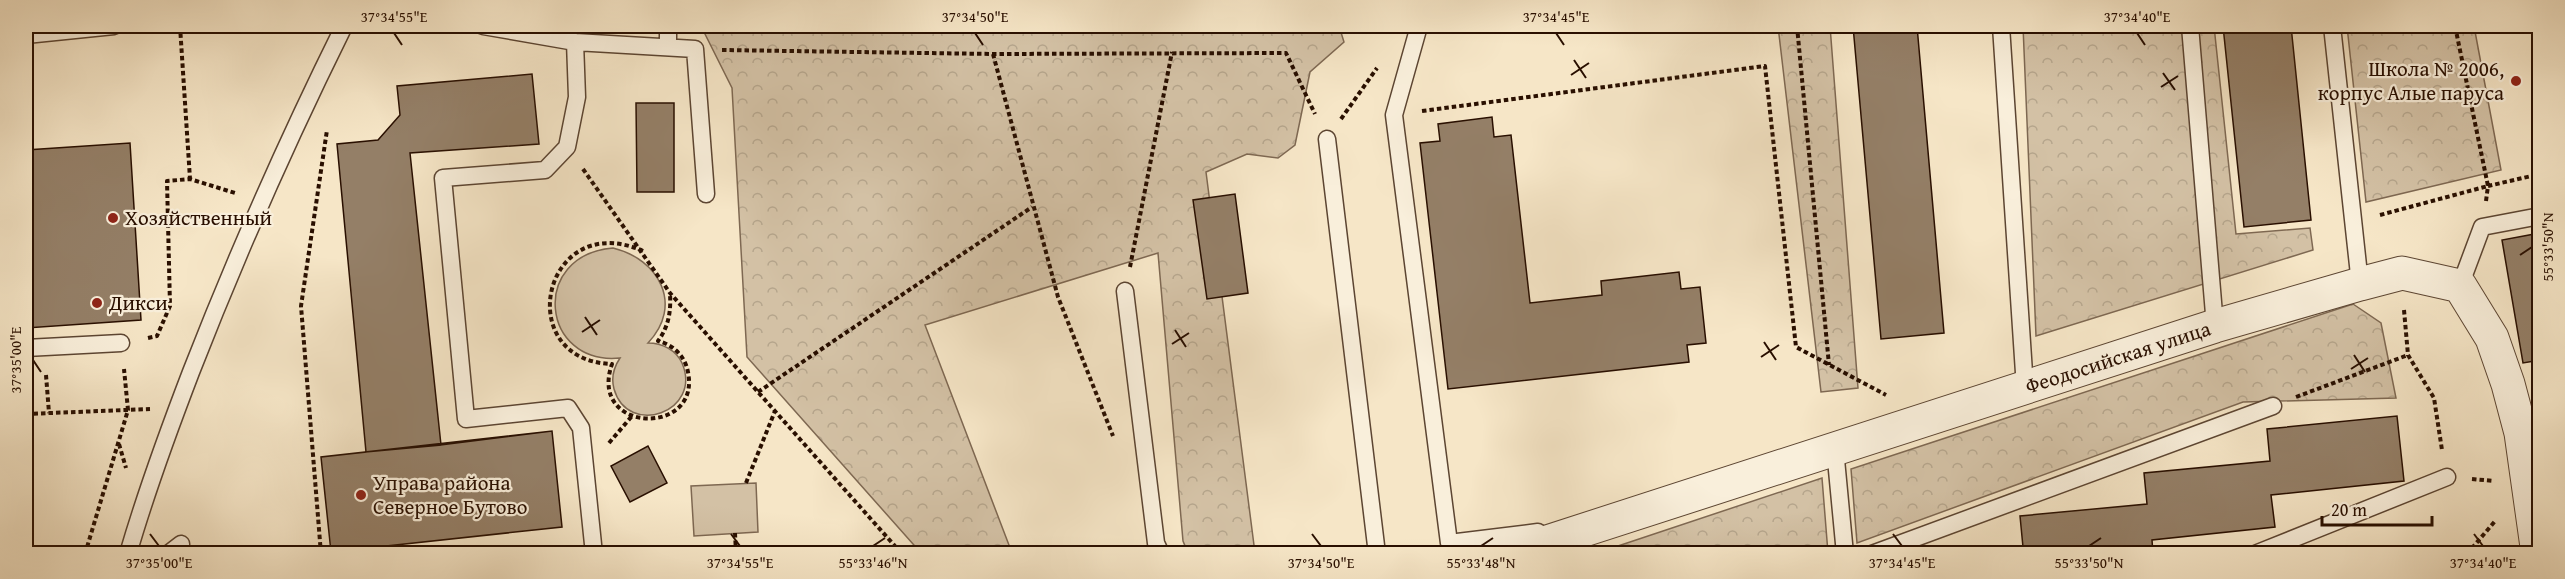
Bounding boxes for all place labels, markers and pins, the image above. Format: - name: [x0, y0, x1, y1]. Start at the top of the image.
- place label: Школа № 2006, корпус Алые паруса: [2318, 53, 2504, 108]
- marker: Школа № 2006, корпус Алые паруса: [2509, 74, 2523, 88]
- place label: Хозяйственный: [125, 202, 272, 233]
- marker: Хозяйственный: [106, 211, 120, 225]
- place label: Дикси: [108, 287, 168, 318]
- marker: Дикси: [90, 296, 104, 310]
- place label: Управа района Северное Бутово: [373, 467, 528, 522]
- marker: Управа района Северное Бутово: [354, 488, 368, 502]

